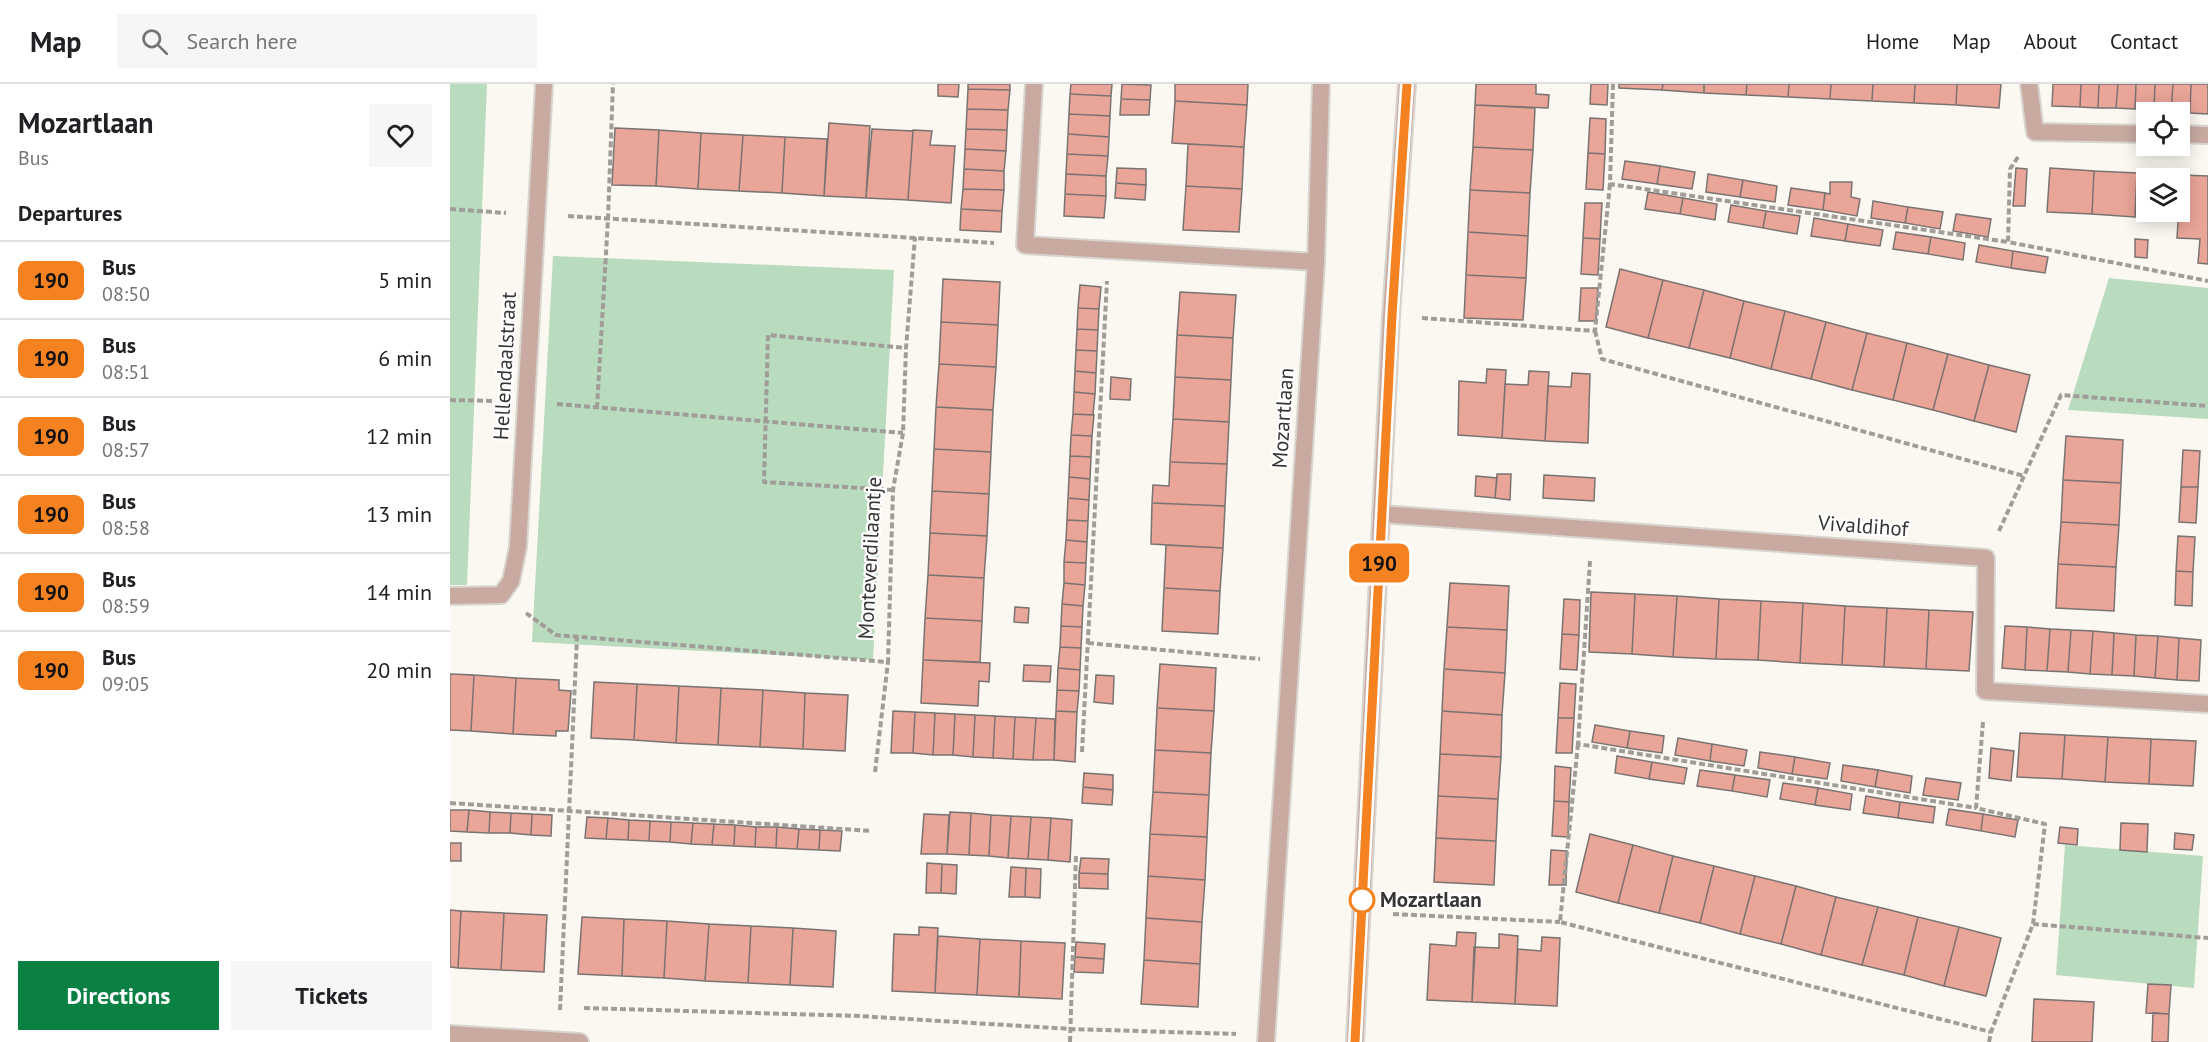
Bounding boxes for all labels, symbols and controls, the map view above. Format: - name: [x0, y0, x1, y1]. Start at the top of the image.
- search box: [117, 14, 537, 68]
- text: Map: [30, 23, 81, 60]
- icon: search: [138, 25, 171, 58]
- text: Search here: [186, 27, 297, 55]
- text: Home: [1866, 28, 1919, 55]
- text: Map: [1952, 28, 1991, 55]
- text: About: [2024, 28, 2077, 55]
- text: Contact: [2110, 28, 2178, 55]
- map controls: [2136, 102, 2190, 222]
- button: locate: [2136, 102, 2190, 156]
- text: Mozartlaan: [18, 104, 154, 141]
- button: heart: [369, 104, 432, 167]
- text: Bus: [18, 145, 49, 171]
- button: layers: [2136, 168, 2190, 222]
- text: Departures: [18, 199, 122, 227]
- text: Bus: [102, 253, 136, 281]
- text: 5 min: [378, 266, 432, 294]
- text: 190: [33, 267, 69, 294]
- text: 08:50: [102, 281, 150, 307]
- street label: Hellendaalstraat: [487, 291, 522, 441]
- text: Bus: [102, 331, 136, 359]
- text: 6 min: [378, 344, 432, 372]
- text: 190: [33, 345, 69, 372]
- text: 08:51: [102, 359, 150, 385]
- street label: Mozartlaan: [1266, 367, 1299, 469]
- text: Bus: [102, 409, 136, 437]
- text: 12 min: [366, 422, 432, 450]
- text: 190: [33, 423, 69, 450]
- text: 08:57: [102, 437, 150, 463]
- street label: Monteverdilaantje: [852, 476, 887, 640]
- text: Bus: [102, 487, 136, 515]
- text: 13 min: [366, 500, 432, 528]
- text: 190: [33, 501, 69, 528]
- street label: Vivaldihof: [1816, 509, 1910, 542]
- text: 08:58: [102, 515, 150, 541]
- line badge: 190: [1344, 544, 1414, 582]
- text: 190: [1361, 550, 1397, 577]
- text: Bus: [102, 565, 136, 593]
- text: 14 min: [366, 578, 432, 606]
- text: 190: [33, 579, 69, 606]
- text: 08:59: [102, 593, 150, 619]
- text: Bus: [102, 643, 136, 671]
- text: 20 min: [366, 656, 432, 684]
- text: 190: [33, 657, 69, 684]
- text: 09:05: [102, 671, 150, 697]
- place label: Mozartlaan: [1380, 886, 1482, 913]
- marker: Mozartlaan: [1349, 887, 1375, 913]
- button: Directions: [18, 961, 219, 1030]
- button: Tickets: [231, 961, 432, 1030]

